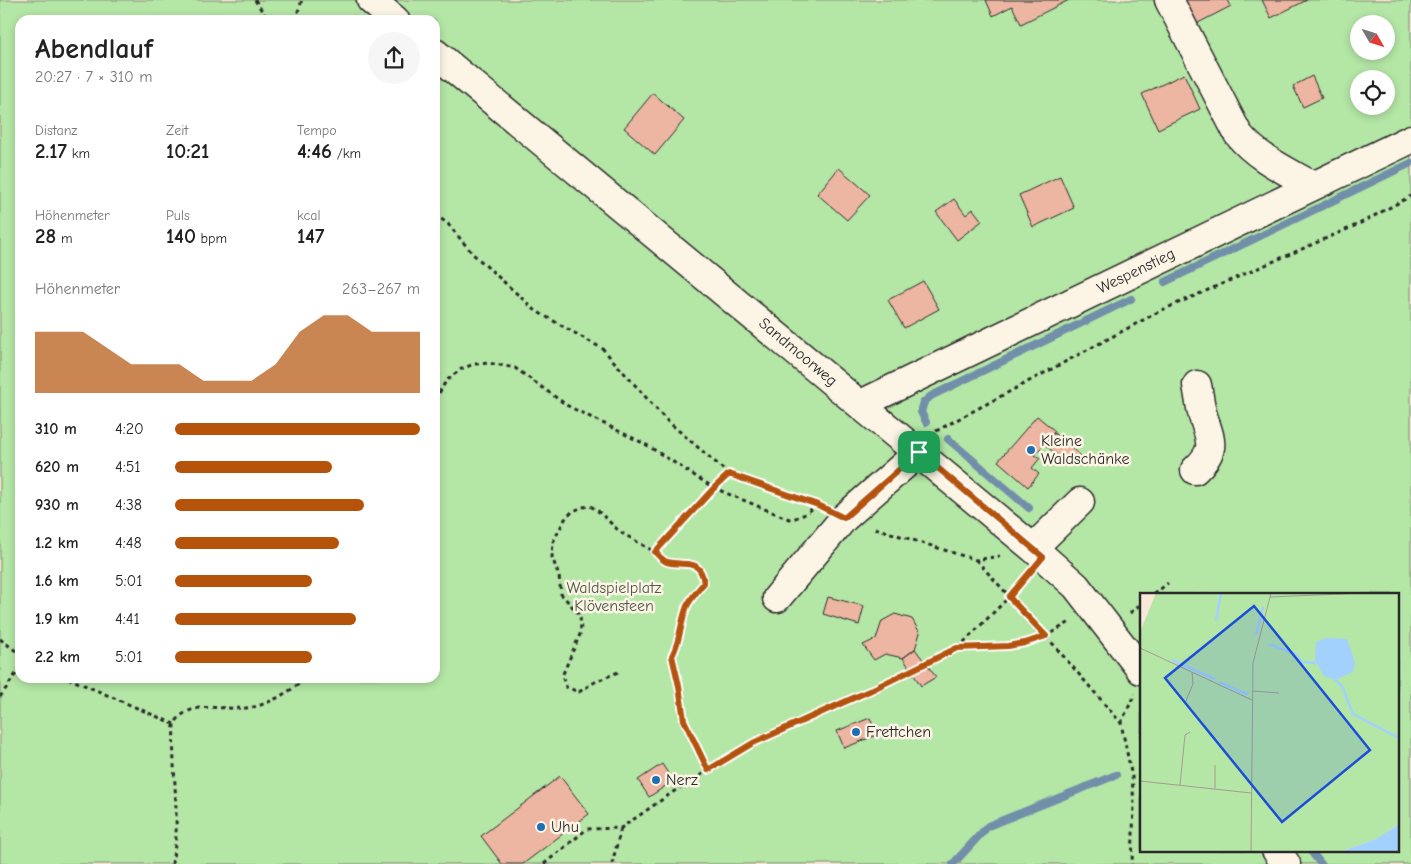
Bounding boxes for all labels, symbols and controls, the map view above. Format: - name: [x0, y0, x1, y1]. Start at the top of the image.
- north arrow: [1350, 15, 1395, 60]
- map controls: [1350, 15, 1395, 115]
- button: share: [368, 32, 420, 84]
- text: Abendlauf: [35, 33, 153, 65]
- text: 20:27 · 7 × 310 m: [35, 68, 152, 86]
- button: locate: [1350, 70, 1395, 115]
- text: Distanz: [35, 122, 77, 139]
- text: Zeit: [166, 122, 188, 139]
- text: Tempo: [297, 122, 337, 139]
- text: 2.17: [35, 139, 67, 163]
- text: 10:21: [166, 139, 209, 163]
- text: 4:46: [297, 139, 332, 163]
- text: km: [67, 145, 90, 162]
- text: /km: [332, 145, 361, 162]
- text: Höhenmeter: [35, 207, 110, 224]
- text: Puls: [166, 207, 190, 224]
- text: kcal: [297, 207, 321, 224]
- text: 28: [35, 224, 56, 248]
- text: 140: [166, 224, 196, 248]
- text: 147: [297, 224, 324, 248]
- text: m: [56, 230, 72, 247]
- text: bpm: [196, 230, 227, 247]
- street label: Wespenstieg: [1094, 244, 1178, 298]
- text: Höhenmeter: [35, 280, 120, 298]
- text: 263–267 m: [342, 280, 420, 298]
- street label: Sandmoorweg: [755, 314, 841, 390]
- text: 310 m: [35, 420, 77, 438]
- text: 4:20: [115, 420, 144, 438]
- pin: [898, 431, 940, 473]
- place label: Kleine Waldschänke: [1041, 432, 1129, 468]
- icon: arrive: [905, 438, 933, 466]
- marker: Kleine Waldschänke: [1025, 444, 1037, 456]
- text: 620 m: [35, 458, 79, 476]
- text: 4:51: [115, 458, 141, 476]
- text: 930 m: [35, 496, 79, 514]
- text: 4:38: [115, 496, 142, 514]
- text: 1.2 km: [35, 534, 78, 552]
- text: 4:48: [115, 534, 142, 552]
- text: 1.6 km: [35, 572, 79, 590]
- text: 5:01: [115, 572, 143, 590]
- park label: Waldspielplatz Klövensteen: [566, 579, 662, 615]
- inset map: [1140, 593, 1398, 852]
- text: 1.9 km: [35, 610, 79, 628]
- text: 4:41: [115, 610, 140, 628]
- text: 2.2 km: [35, 648, 80, 666]
- text: 5:01: [115, 648, 143, 666]
- place label: Frettchen: [866, 723, 931, 741]
- marker: Frettchen: [850, 726, 862, 738]
- place label: Nerz: [666, 771, 698, 789]
- marker: Nerz: [650, 774, 662, 786]
- place label: Uhu: [551, 818, 579, 836]
- marker: Uhu: [535, 821, 547, 833]

